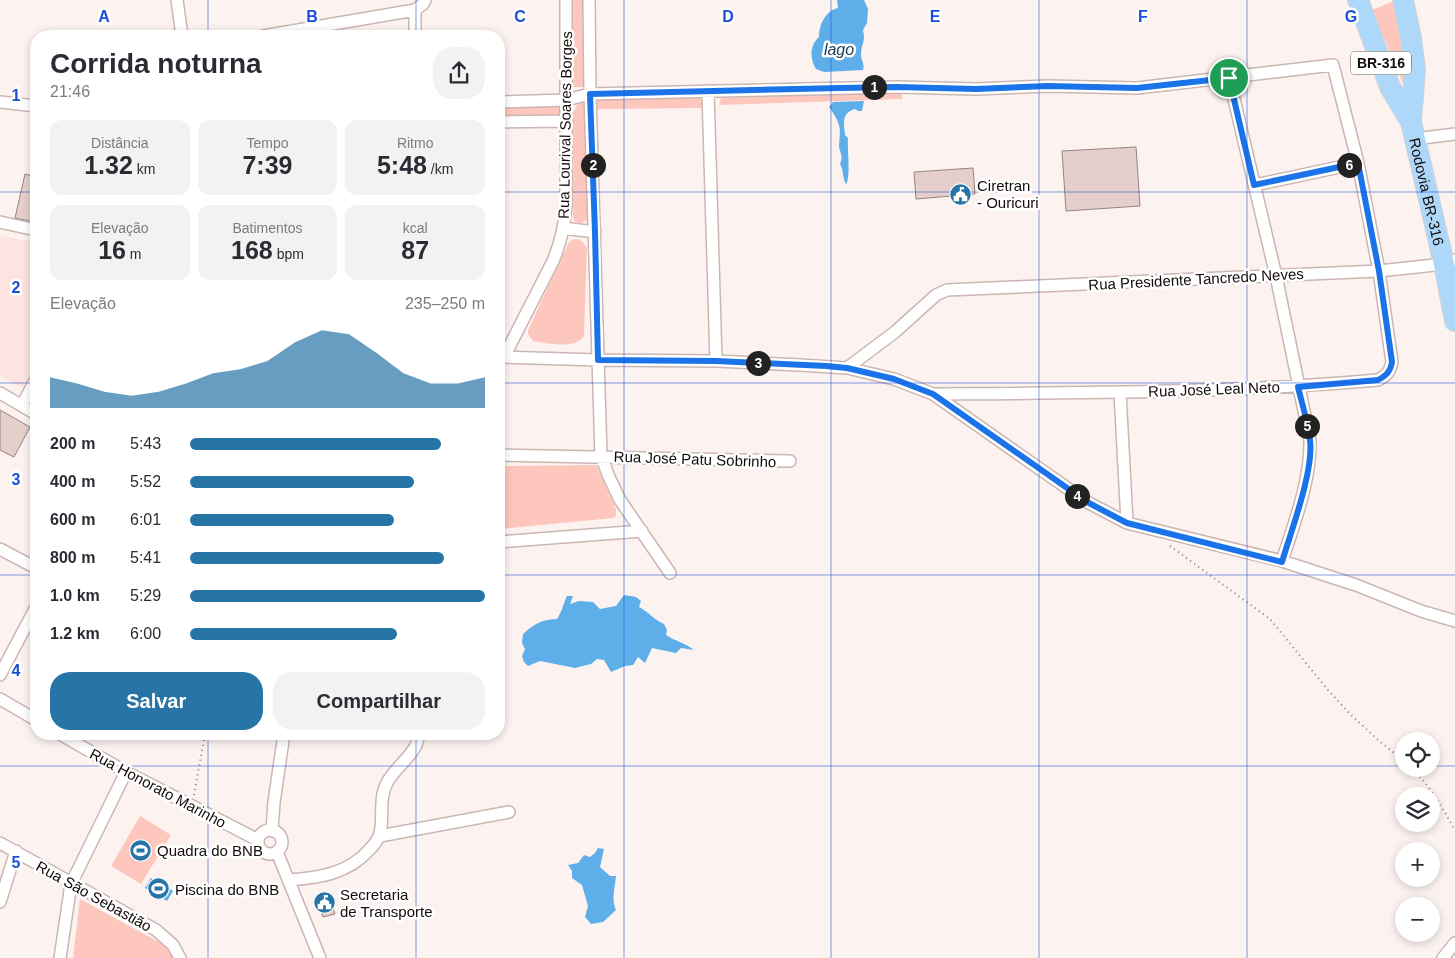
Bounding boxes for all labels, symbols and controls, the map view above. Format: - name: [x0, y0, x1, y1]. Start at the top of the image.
- text: A: [98, 8, 110, 25]
- text: B: [306, 8, 318, 25]
- text: C: [514, 8, 526, 25]
- text: D: [722, 8, 734, 25]
- text: E: [930, 8, 941, 25]
- text: F: [1138, 8, 1148, 25]
- text: G: [1345, 8, 1357, 25]
- street label: Rua Lourival Soares Borges: [555, 31, 575, 219]
- water label: lago: [824, 41, 854, 58]
- button: share: [433, 47, 485, 99]
- text: Corrida noturna: [50, 48, 262, 79]
- road number: BR-316: [1351, 52, 1411, 74]
- pin: [1208, 57, 1250, 99]
- icon: arrive: [1215, 64, 1243, 92]
- pin: 1: [862, 74, 886, 100]
- text: 1: [871, 79, 878, 95]
- text: 21:46: [50, 83, 90, 100]
- text: 1: [12, 87, 21, 104]
- text: Distância: [91, 135, 149, 151]
- text: Tempo: [246, 135, 289, 151]
- text: Ritmo: [397, 135, 433, 151]
- street label: Rodovia BR-316: [1406, 136, 1448, 247]
- text: 1.32: [84, 151, 133, 179]
- text: 7:39: [242, 151, 293, 179]
- text: 5:48: [377, 151, 427, 179]
- pin: 2: [580, 152, 606, 178]
- pin: 6: [1336, 152, 1362, 178]
- text: 2: [590, 157, 597, 173]
- text: 6: [1346, 157, 1353, 173]
- text: km: [133, 161, 155, 177]
- text: /km: [427, 161, 453, 177]
- place label: Ciretran - Ouricuri: [977, 177, 1039, 211]
- public building icon: Ciretran - Ouricuri: [949, 182, 973, 206]
- text: Elevação: [91, 220, 149, 236]
- text: Batimentos: [232, 220, 303, 236]
- text: kcal: [403, 220, 428, 236]
- text: 16: [98, 236, 126, 264]
- text: 168: [231, 236, 273, 264]
- text: 87: [401, 236, 429, 264]
- text: m: [126, 246, 142, 262]
- text: bpm: [273, 246, 304, 262]
- street label: Rua Presidente Tancredo Neves: [1088, 265, 1304, 293]
- text: 2: [12, 279, 21, 296]
- text: Elevação: [50, 295, 116, 312]
- text: 235–250 m: [405, 295, 485, 312]
- pin: 3: [746, 350, 770, 376]
- text: 3: [755, 355, 762, 371]
- street label: Rua José Leal Neto: [1148, 378, 1280, 400]
- pin: 5: [1294, 414, 1320, 438]
- text: 5: [1304, 418, 1311, 434]
- text: 200 m: [50, 435, 95, 452]
- text: 5:43: [130, 435, 161, 452]
- street label: Rua José Patu Sobrinho: [613, 448, 777, 470]
- text: 3: [12, 471, 21, 488]
- text: 400 m: [50, 473, 95, 490]
- text: 5:52: [130, 473, 161, 490]
- pin: 4: [1064, 484, 1090, 508]
- text: 4: [1074, 488, 1081, 504]
- text: 600 m: [50, 511, 95, 528]
- text: 6:01: [130, 511, 161, 528]
- text: 800 m: [50, 549, 95, 566]
- text: 5:41: [130, 549, 161, 566]
- text: 1.0 km: [50, 587, 100, 604]
- text: 5:29: [130, 587, 161, 604]
- text: 1.2 km: [50, 625, 100, 642]
- text: 6:00: [130, 625, 161, 642]
- text: 4: [12, 662, 21, 679]
- button: Salvar: [50, 672, 263, 730]
- button: Compartilhar: [273, 672, 485, 730]
- map controls: [1395, 732, 1440, 942]
- button: locate: [1395, 732, 1440, 777]
- street label: Rua Honorato Marinho: [87, 745, 229, 831]
- button: layers: [1395, 787, 1440, 832]
- sports icon: Quadra do BNB: [129, 838, 153, 862]
- place label: Quadra do BNB: [157, 842, 263, 859]
- button: +: [1395, 842, 1440, 887]
- text: 5: [12, 854, 21, 871]
- street label: Rua São Sebastião: [33, 857, 155, 935]
- sports icon: Piscina do BNB: [147, 877, 171, 901]
- place label: Piscina do BNB: [175, 881, 279, 898]
- place label: Secretaria de Transporte: [340, 886, 433, 920]
- public building icon: Secretaria de Transporte: [312, 891, 336, 915]
- button: −: [1395, 897, 1440, 942]

